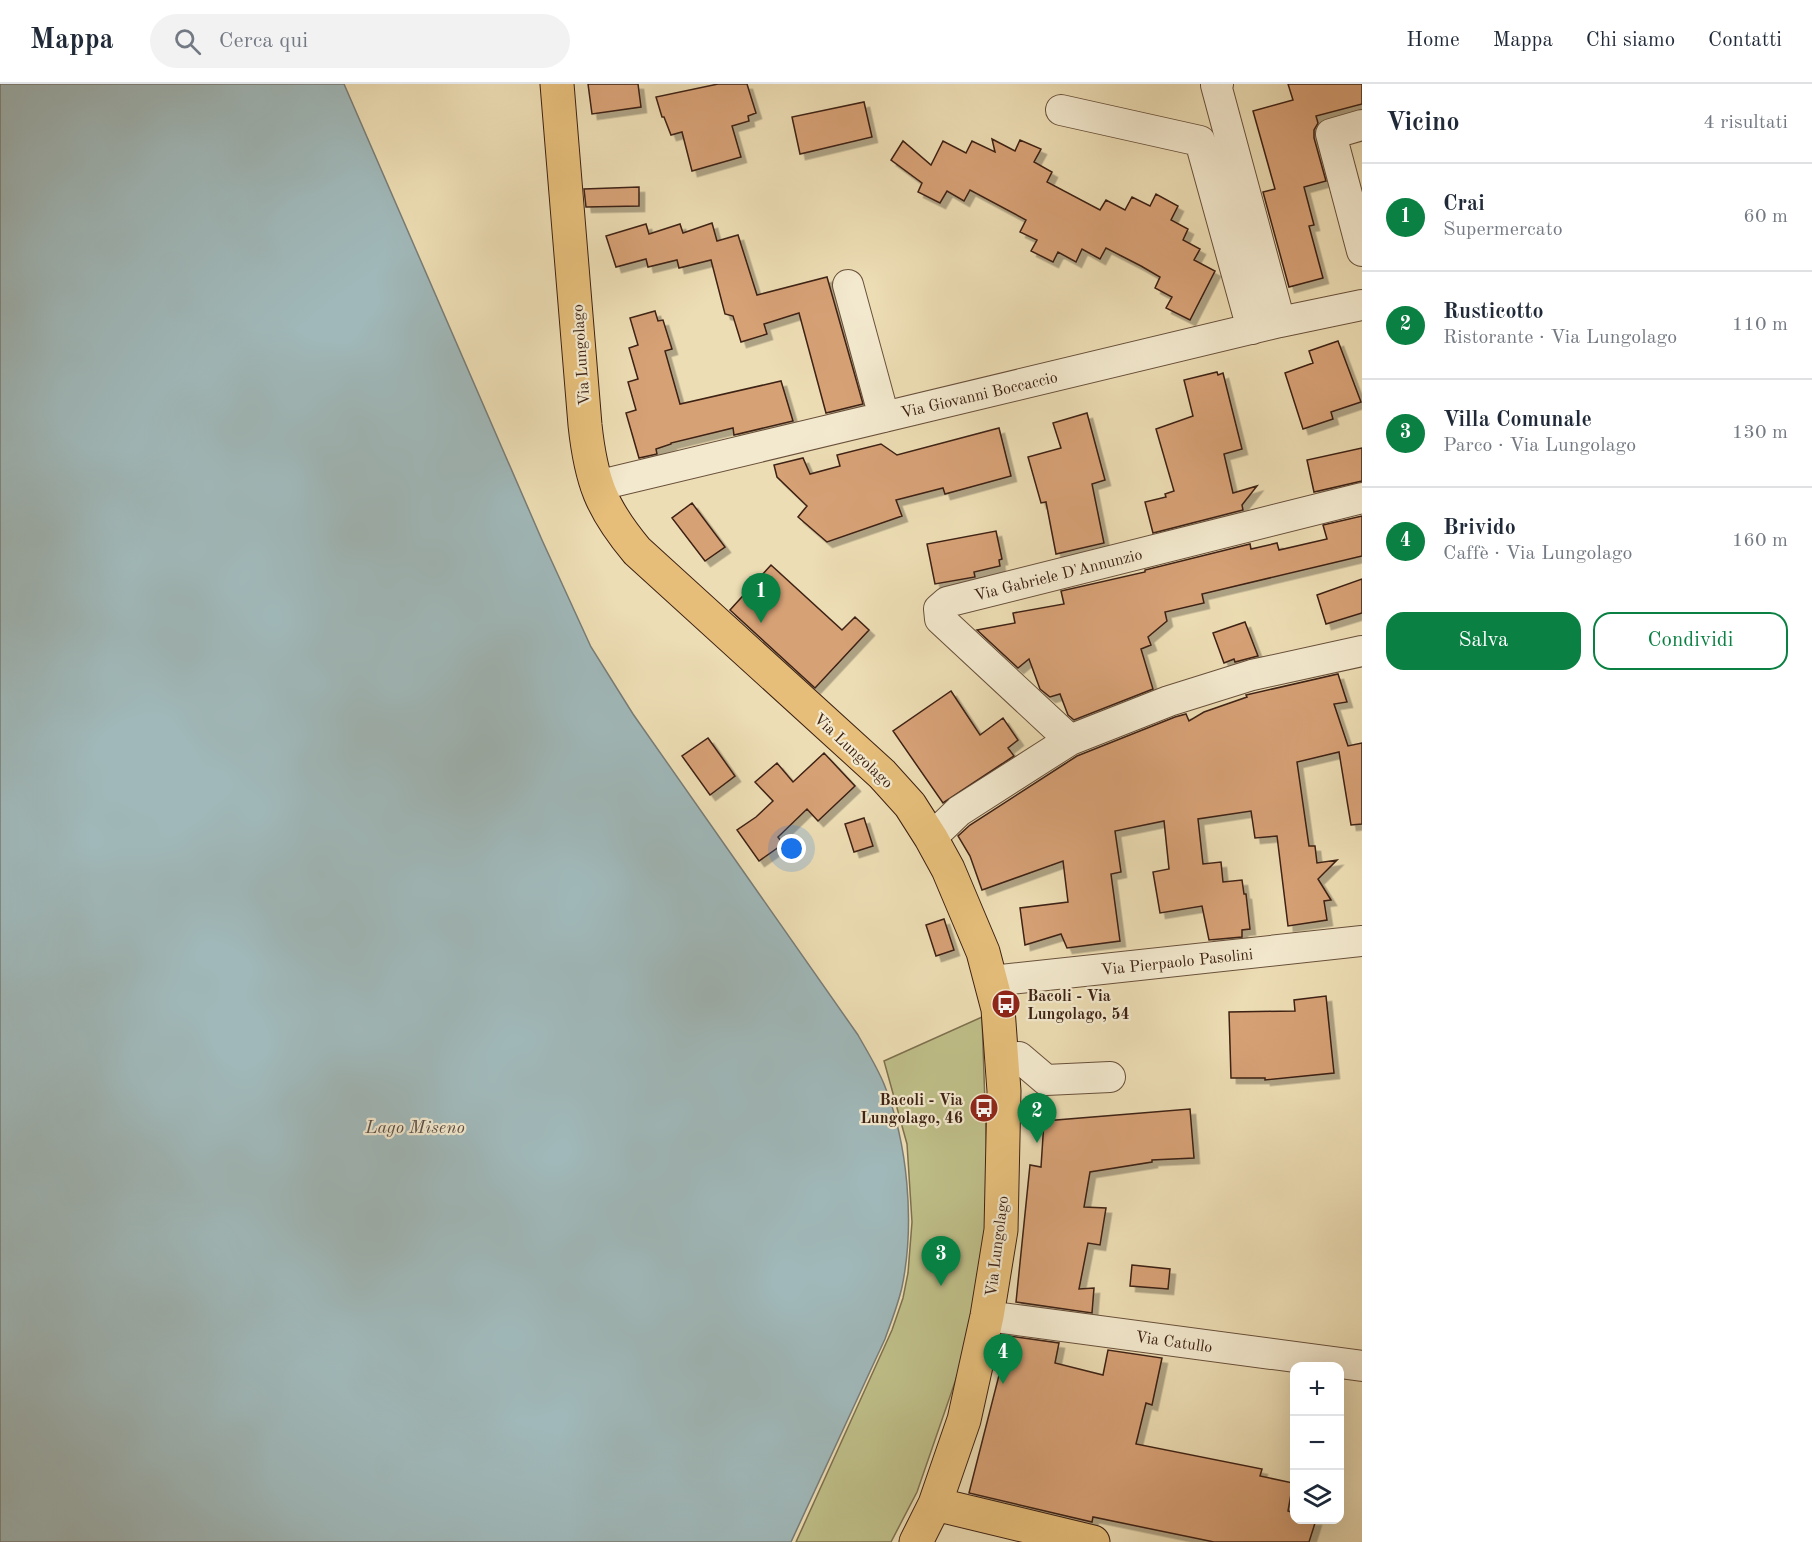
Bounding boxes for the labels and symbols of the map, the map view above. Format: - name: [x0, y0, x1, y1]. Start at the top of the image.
- street label: Via Lungolago: [570, 304, 594, 406]
- street label: Via Giovanni Boccaccio: [899, 370, 1059, 422]
- street label: Via Gabriele D'Annunzio: [973, 547, 1144, 605]
- pin: 1: [742, 574, 780, 623]
- street label: Via Lungolago: [810, 711, 895, 792]
- your location: [777, 834, 806, 863]
- street label: Via Pierpaolo Pasolini: [1100, 947, 1254, 979]
- bus stop icon: Bacoli - Via Lungolago, 54: [990, 988, 1022, 1020]
- place label: Bacoli - Via Lungolago, 54: [1027, 989, 1130, 1023]
- bus stop icon: Bacoli - Via Lungolago, 46: [968, 1092, 1000, 1124]
- place label: Bacoli - Via Lungolago, 46: [860, 1093, 963, 1127]
- pin: 2: [1018, 1094, 1056, 1143]
- water label: Lago Miseno: [364, 1119, 465, 1137]
- street label: Via Lungolago: [984, 1195, 1012, 1298]
- pin: 3: [922, 1236, 960, 1286]
- street label: Via Catullo: [1134, 1330, 1213, 1356]
- pin: 4: [984, 1334, 1022, 1384]

